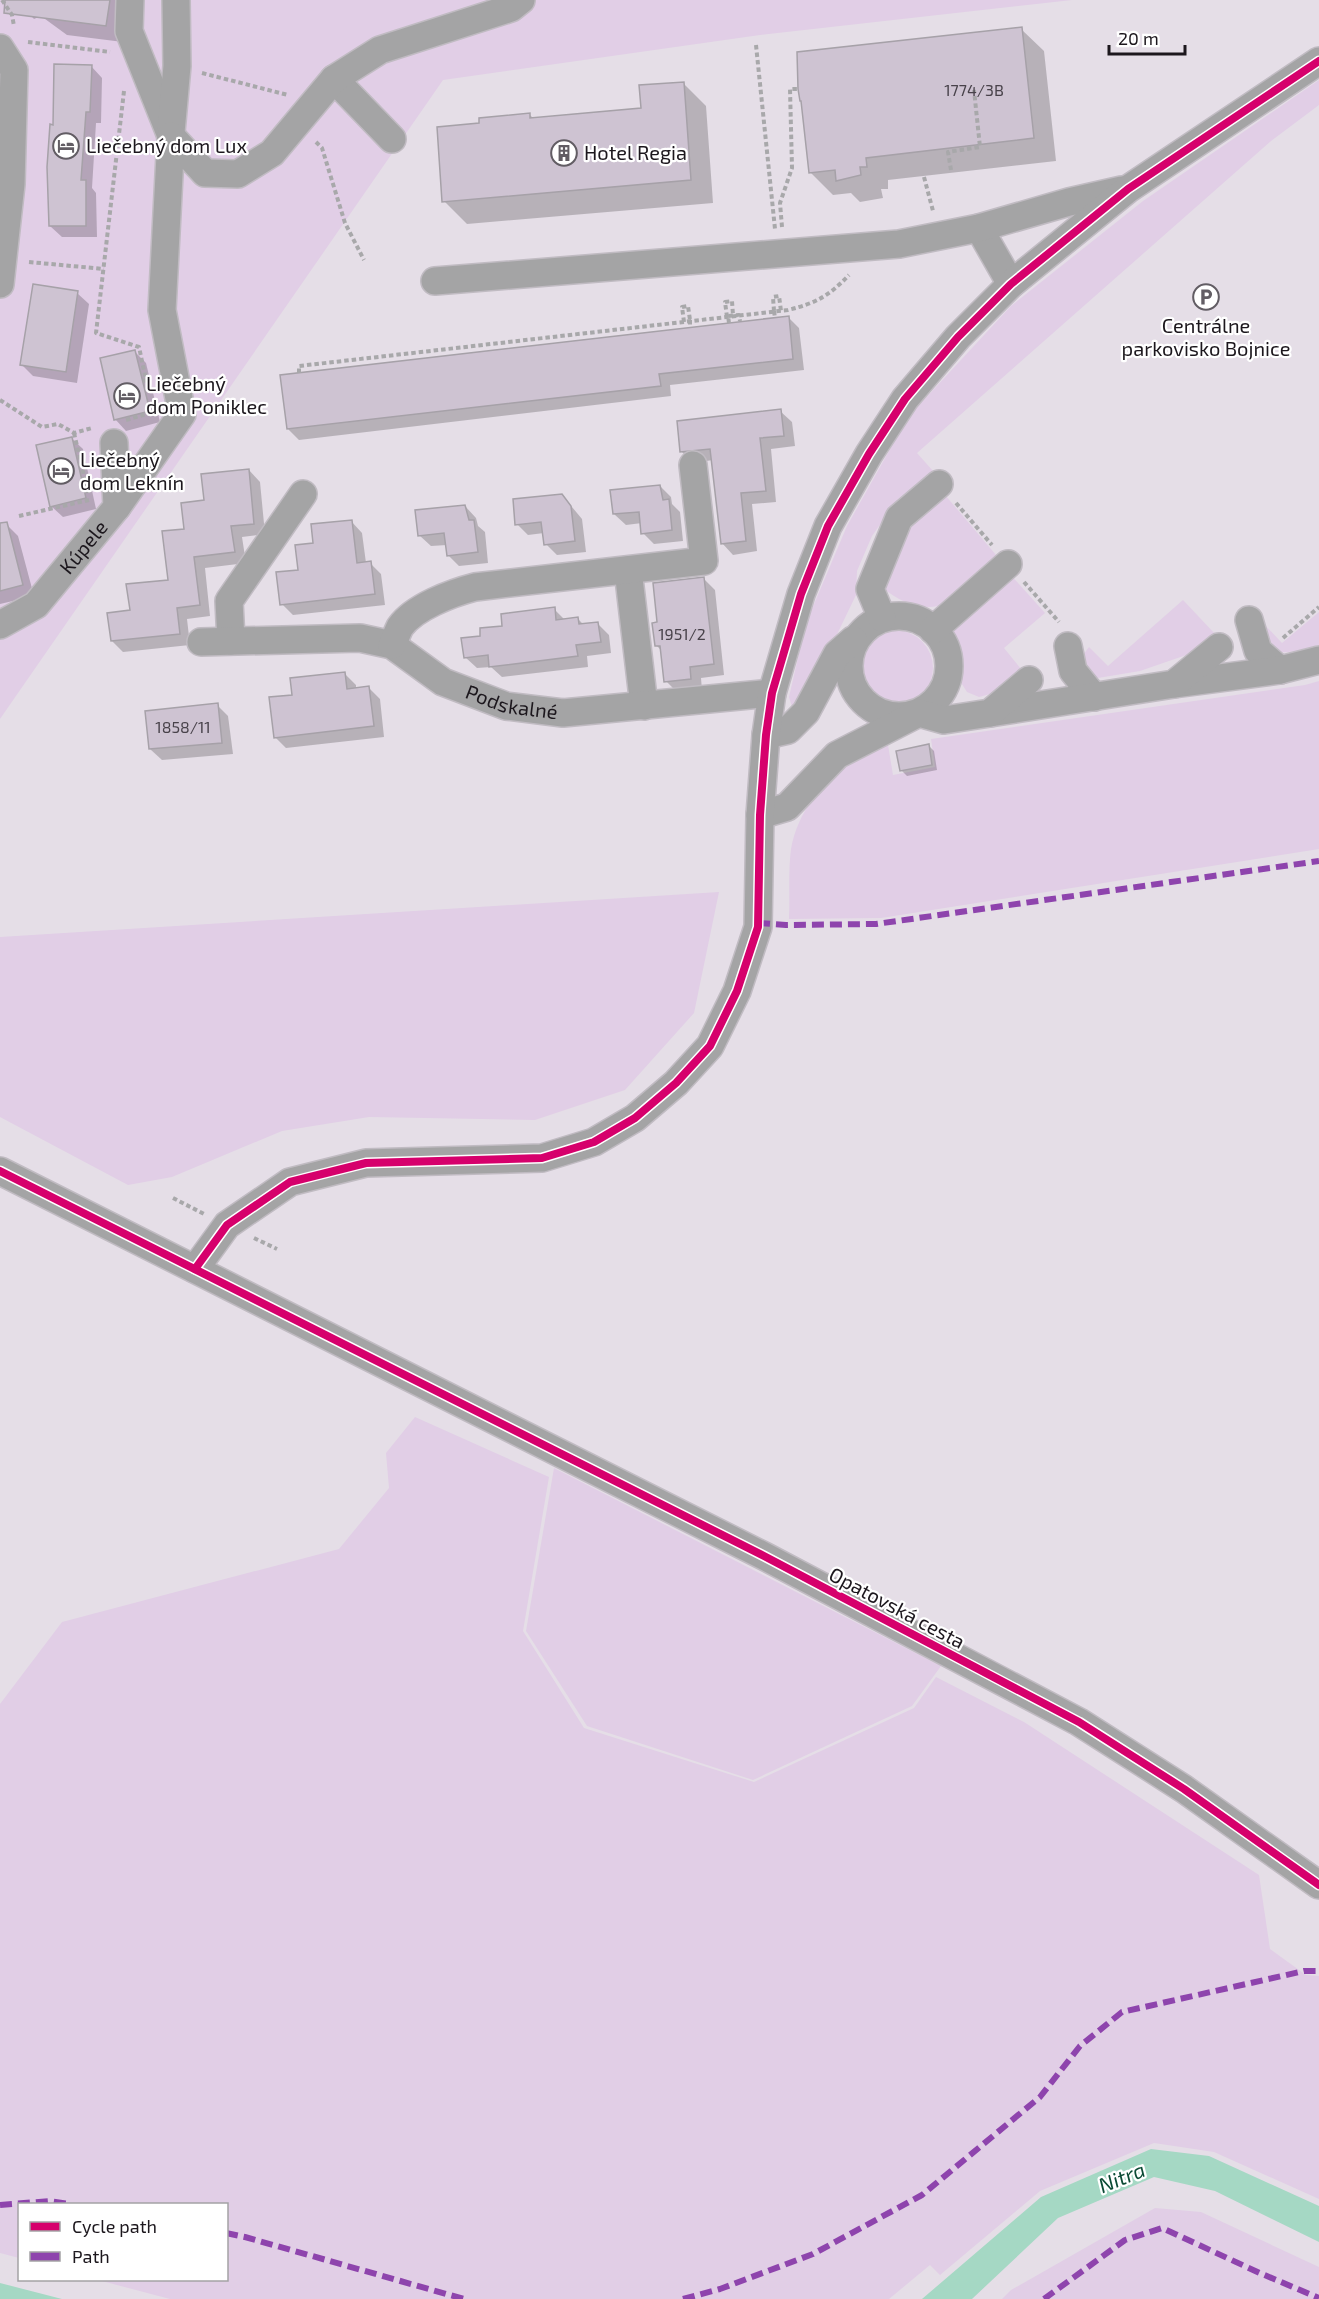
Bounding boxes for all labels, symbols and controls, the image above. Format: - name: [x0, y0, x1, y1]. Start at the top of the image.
- scale bar: [1109, 18, 1186, 56]
- text: 20 m: [1118, 27, 1159, 49]
- house number: 1774/3B: [944, 80, 1004, 99]
- hotel icon: Liečebný dom Lux: [51, 131, 81, 161]
- place label: Liečebný dom Lux: [86, 133, 247, 157]
- building icon: Hotel Regia: [549, 138, 579, 168]
- place label: Hotel Regia: [584, 140, 687, 164]
- parking icon: Centrálne parkovisko Bojnice: [1191, 282, 1221, 312]
- place label: Centrálne parkovisko Bojnice: [1122, 313, 1290, 360]
- place label: Liečebný dom Poniklec: [146, 371, 267, 418]
- hotel icon: Liečebný dom Poniklec: [112, 381, 142, 411]
- place label: Liečebný dom Leknín: [80, 447, 184, 494]
- hotel icon: Liečebný dom Leknín: [46, 456, 76, 486]
- street label: Kúpele: [54, 515, 112, 578]
- house number: 1951/2: [658, 624, 706, 643]
- street label: Podskalné: [463, 679, 559, 723]
- house number: 1858/11: [155, 717, 211, 736]
- street label: Opatovská cesta: [825, 1561, 969, 1653]
- water label: Nitra: [1094, 2156, 1148, 2197]
- legend: [18, 2203, 228, 2281]
- text: Cycle path: [72, 2215, 157, 2237]
- text: Path: [72, 2245, 110, 2267]

